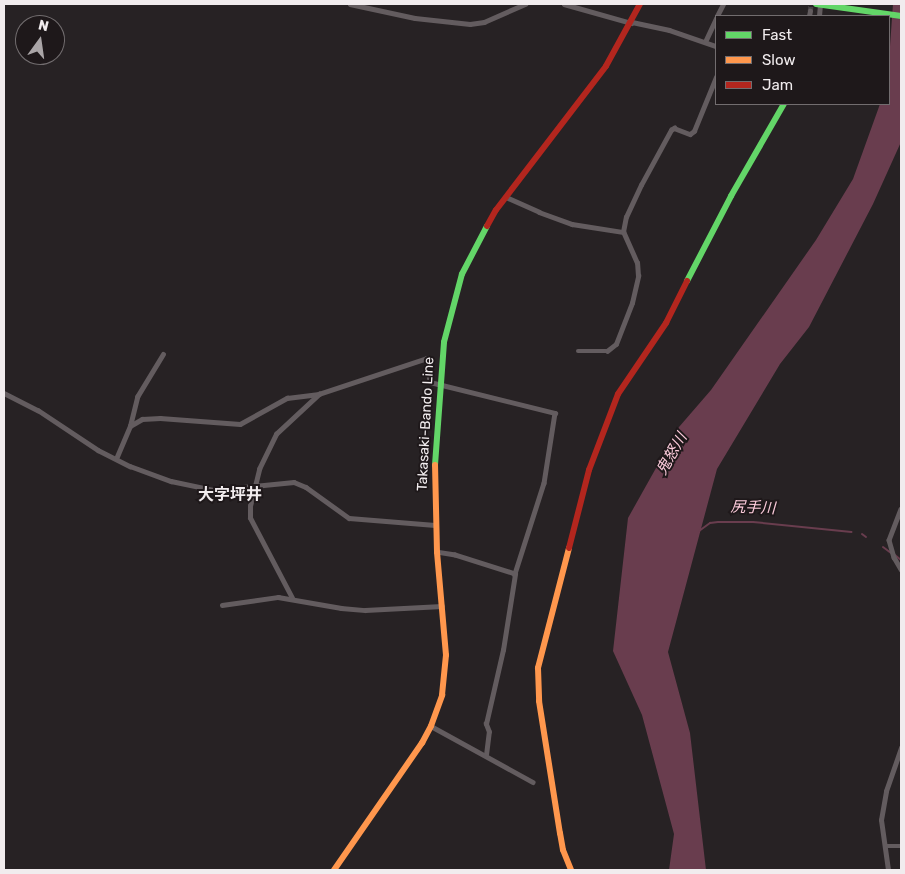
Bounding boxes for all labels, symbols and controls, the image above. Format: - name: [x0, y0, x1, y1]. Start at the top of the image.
- north arrow: [15, 15, 65, 65]
- legend: [715, 15, 890, 105]
- text: N: [37, 16, 50, 35]
- text: Fast: [762, 26, 792, 44]
- text: Slow: [762, 51, 795, 69]
- text: Jam: [762, 76, 793, 94]
- street label: Takasaki-Bando Line: [414, 356, 438, 492]
- water label: 鬼怒川: [653, 430, 691, 478]
- district label: 大字坪井: [198, 485, 262, 505]
- water label: 尻手川: [730, 498, 776, 518]

